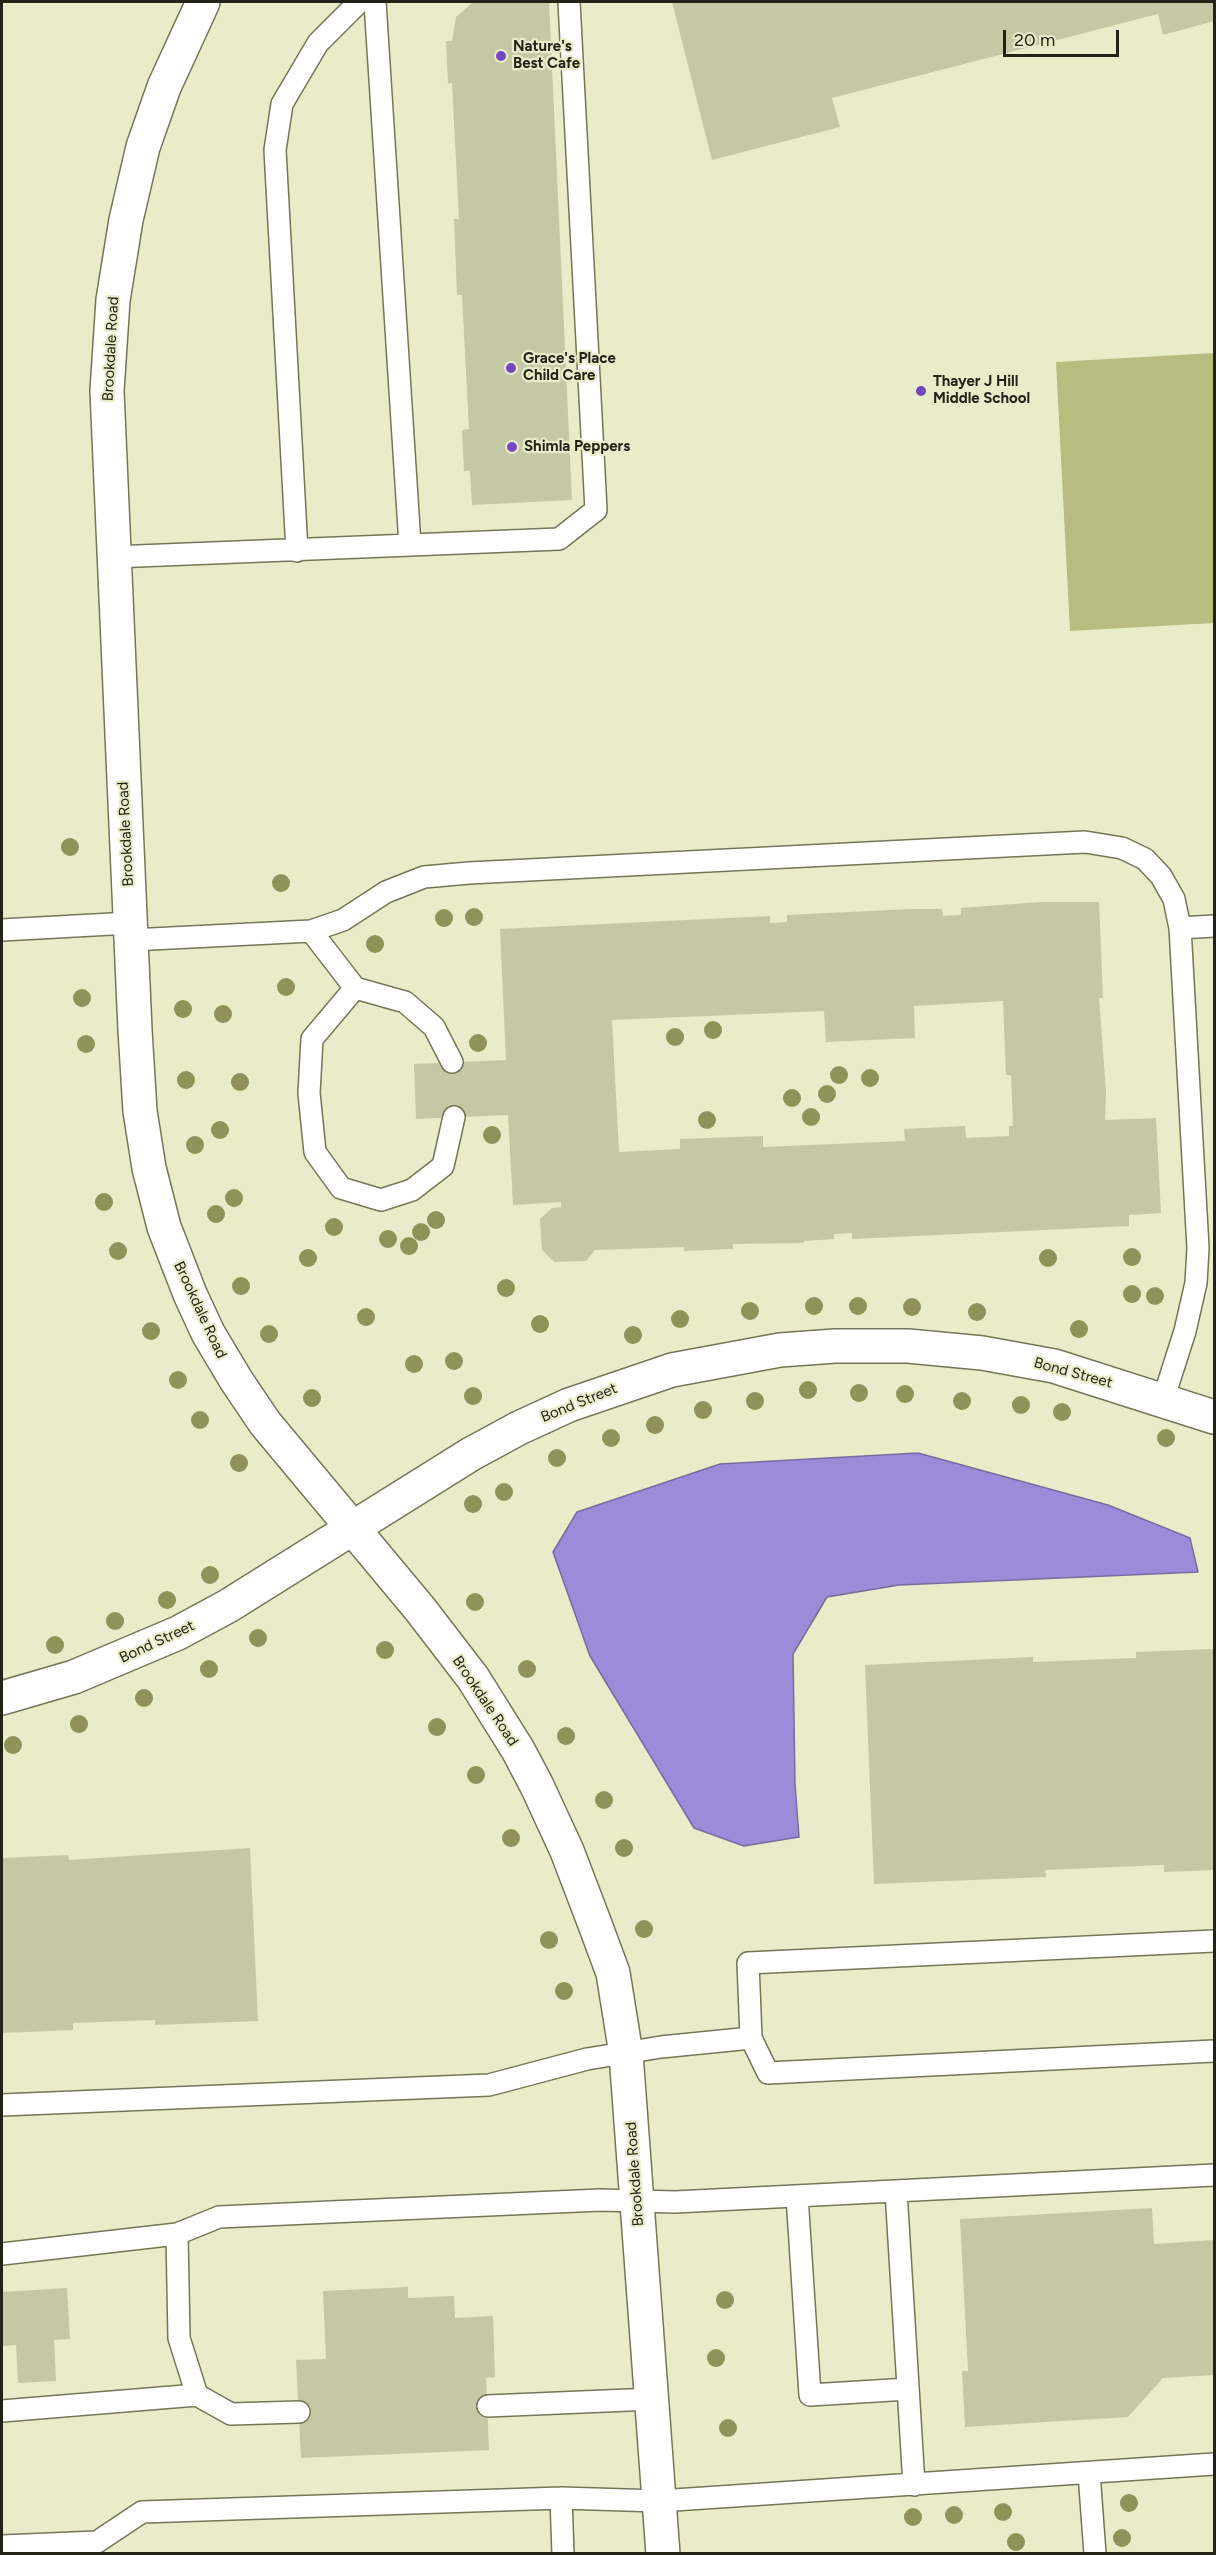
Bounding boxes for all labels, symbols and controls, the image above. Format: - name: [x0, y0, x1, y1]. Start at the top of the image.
- scale bar: [1006, 18, 1122, 56]
- text: 20 m: [1014, 29, 1055, 51]
- place label: Nature's Best Cafe: [513, 38, 580, 73]
- marker: Nature's Best Cafe: [494, 49, 508, 63]
- street label: Brookdale Road: [99, 296, 123, 402]
- place label: Grace's Place Child Care: [523, 350, 616, 385]
- marker: Grace's Place Child Care: [504, 361, 518, 375]
- place label: Thayer J Hill Middle School: [933, 373, 1030, 408]
- marker: Thayer J Hill Middle School: [914, 384, 928, 398]
- place label: Shimla Peppers: [524, 438, 630, 456]
- marker: Shimla Peppers: [505, 440, 519, 454]
- street label: Brookdale Road: [114, 781, 138, 887]
- street label: Brookdale Road: [170, 1259, 230, 1361]
- street label: Bond Street: [1032, 1354, 1114, 1392]
- street label: Bond Street: [538, 1380, 620, 1426]
- street label: Bond Street: [117, 1617, 197, 1667]
- street label: Brookdale Road: [448, 1652, 522, 1750]
- street label: Brookdale Road: [622, 2121, 648, 2227]

